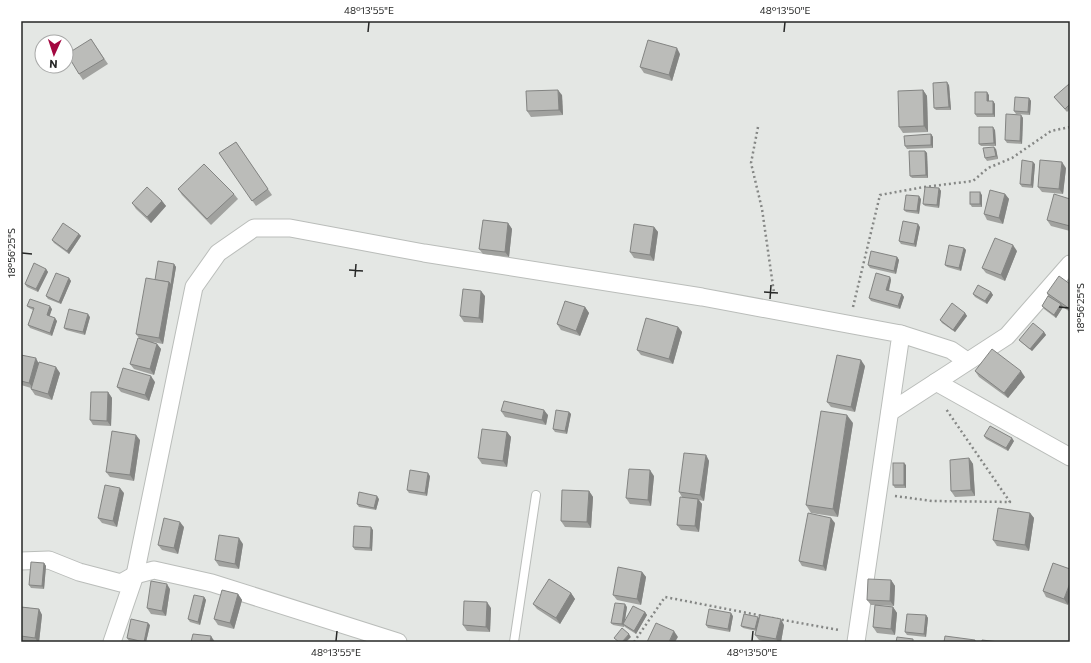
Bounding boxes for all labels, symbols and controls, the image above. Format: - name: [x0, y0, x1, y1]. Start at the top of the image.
- text: 48°13'55"E: [344, 4, 394, 16]
- text: 48°13'50"E: [760, 4, 810, 16]
- north arrow: [34, 34, 74, 74]
- text: N: [49, 58, 58, 71]
- text: 18°56'25"S: [5, 228, 17, 278]
- text: 18°56'25"S: [1074, 283, 1086, 333]
- text: 48°13'55"E: [311, 646, 361, 658]
- text: 48°13'50"E: [727, 646, 777, 658]

